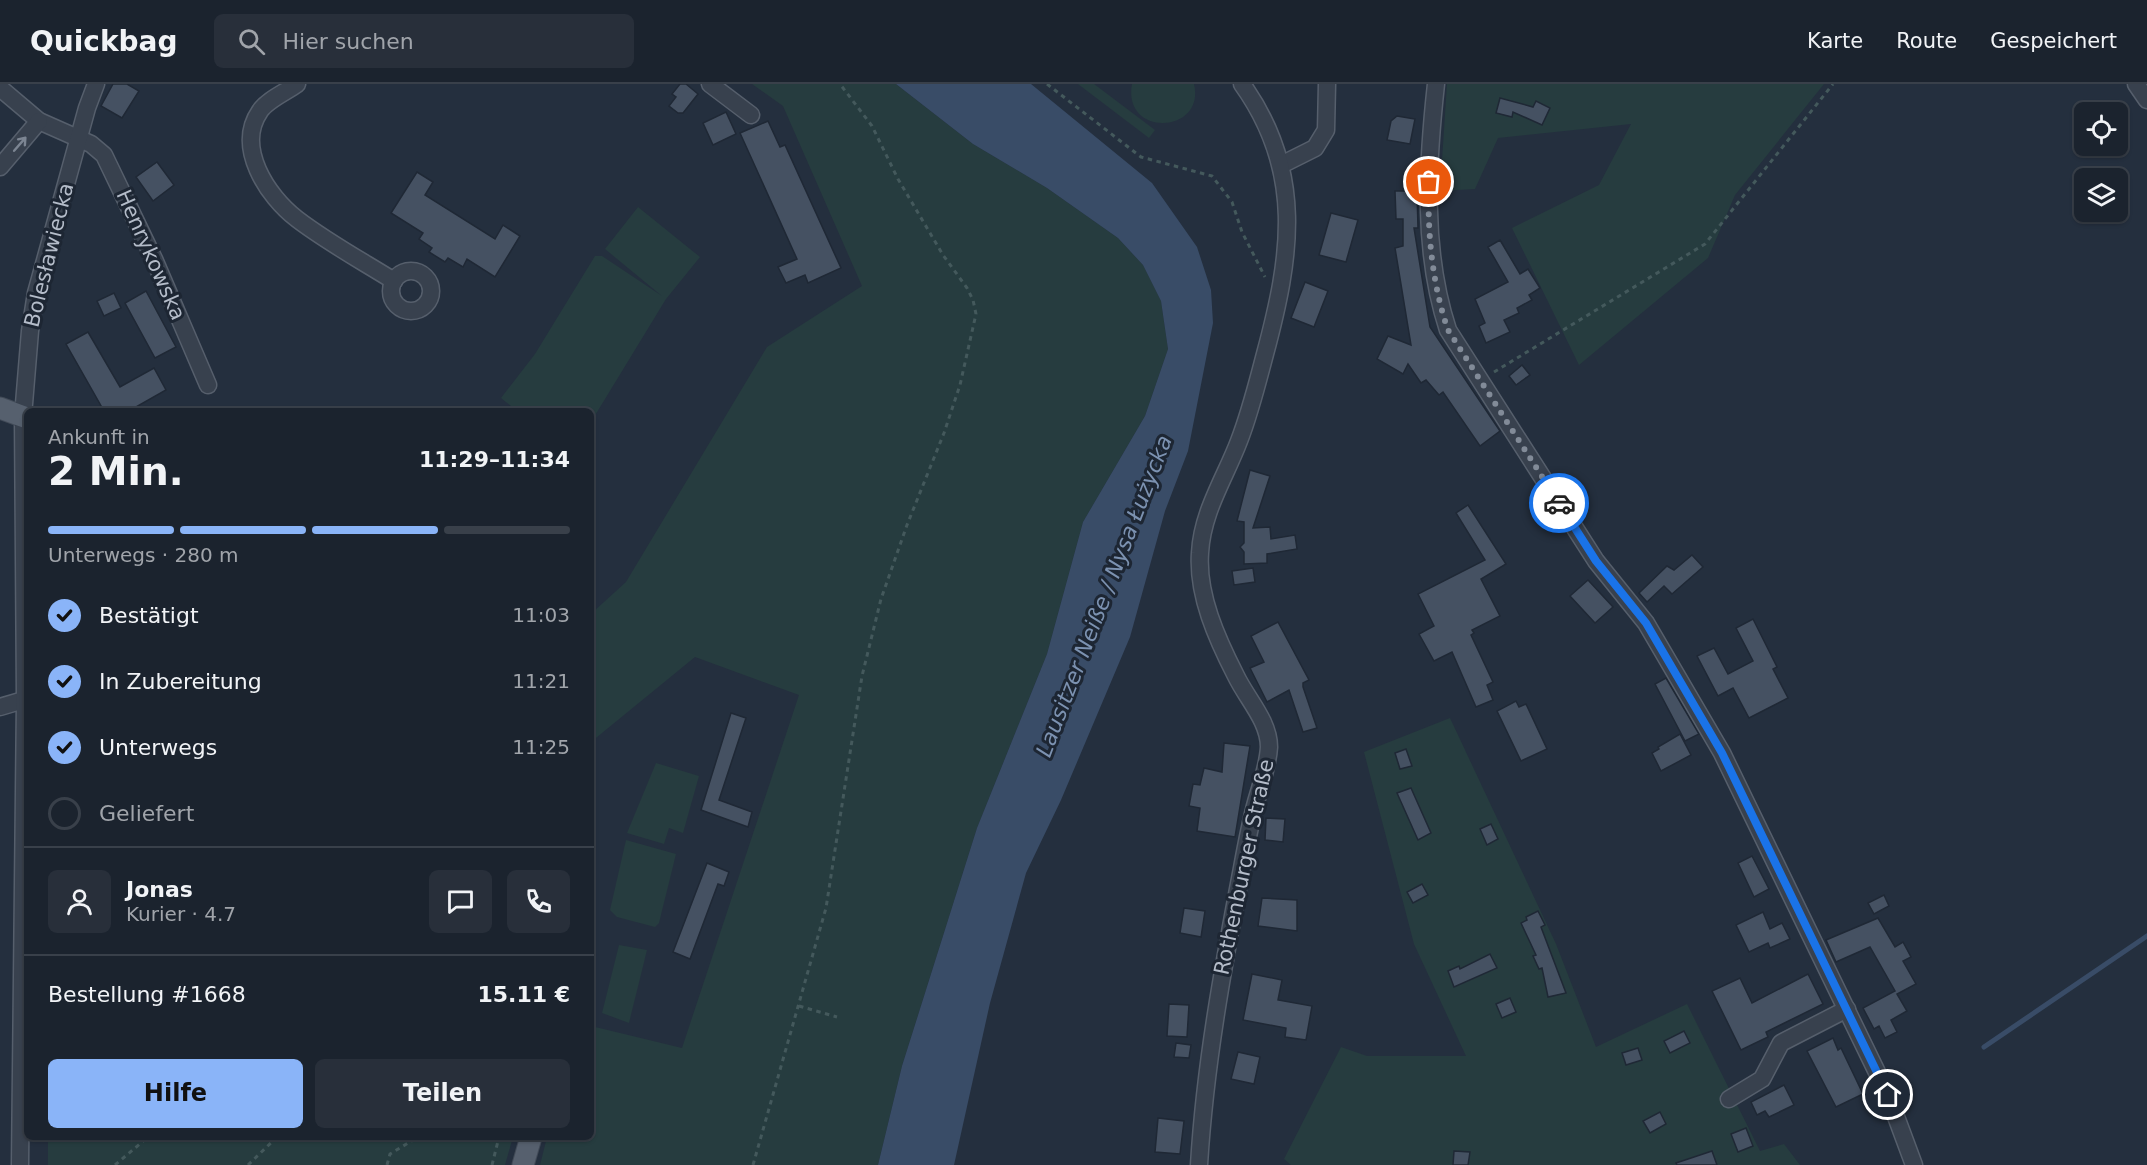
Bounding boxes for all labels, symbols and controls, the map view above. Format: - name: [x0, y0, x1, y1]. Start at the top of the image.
- search box: [214, 14, 634, 68]
- text: Quickbag: [30, 25, 178, 58]
- icon: search: [235, 25, 268, 58]
- text: Hier suchen: [283, 29, 414, 54]
- text: Karte: [1807, 29, 1863, 53]
- text: Route: [1896, 29, 1957, 53]
- text: Gespeichert: [1990, 29, 2117, 53]
- map controls: [2074, 102, 2128, 222]
- button: locate: [2074, 102, 2128, 156]
- one-way arrow: [13, 137, 27, 152]
- pin: [1403, 156, 1454, 207]
- icon: bag: [1412, 165, 1445, 198]
- button: layers: [2074, 168, 2128, 222]
- street label: Bolesławiecka: [19, 180, 79, 330]
- street label: Henrykowska: [112, 186, 190, 324]
- text: Ankunft in: [48, 425, 150, 449]
- water label: Lausitzer Neiße / Nysa Łużycka: [1031, 432, 1177, 760]
- text: 11:29–11:34: [419, 447, 570, 472]
- text: 2 Min.: [48, 449, 183, 494]
- courier: [1529, 473, 1589, 533]
- icon: car: [1543, 487, 1576, 520]
- text: Unterwegs · 280 m: [48, 543, 239, 567]
- icon: check: [48, 599, 81, 632]
- text: Bestätigt: [99, 603, 199, 628]
- text: 11:03: [512, 603, 570, 627]
- icon: check: [48, 665, 81, 698]
- text: In Zubereitung: [99, 669, 262, 694]
- text: 11:21: [512, 669, 570, 693]
- icon: check: [48, 731, 81, 764]
- text: Unterwegs: [99, 735, 217, 760]
- text: 11:25: [512, 735, 570, 759]
- street label: Rothenburger Straße: [1209, 757, 1279, 977]
- text: Geliefert: [99, 801, 194, 826]
- button: person: [48, 870, 111, 933]
- button: chat: [429, 870, 492, 933]
- button: phone: [507, 870, 570, 933]
- text: Jonas: [126, 877, 193, 902]
- text: Kurier · 4.7: [126, 902, 236, 926]
- text: Bestellung #1668: [48, 982, 246, 1007]
- text: 15.11 €: [477, 982, 570, 1007]
- button: Hilfe: [48, 1059, 303, 1128]
- button: Teilen: [315, 1059, 570, 1128]
- pin: [1862, 1069, 1913, 1120]
- icon: home: [1871, 1078, 1904, 1111]

